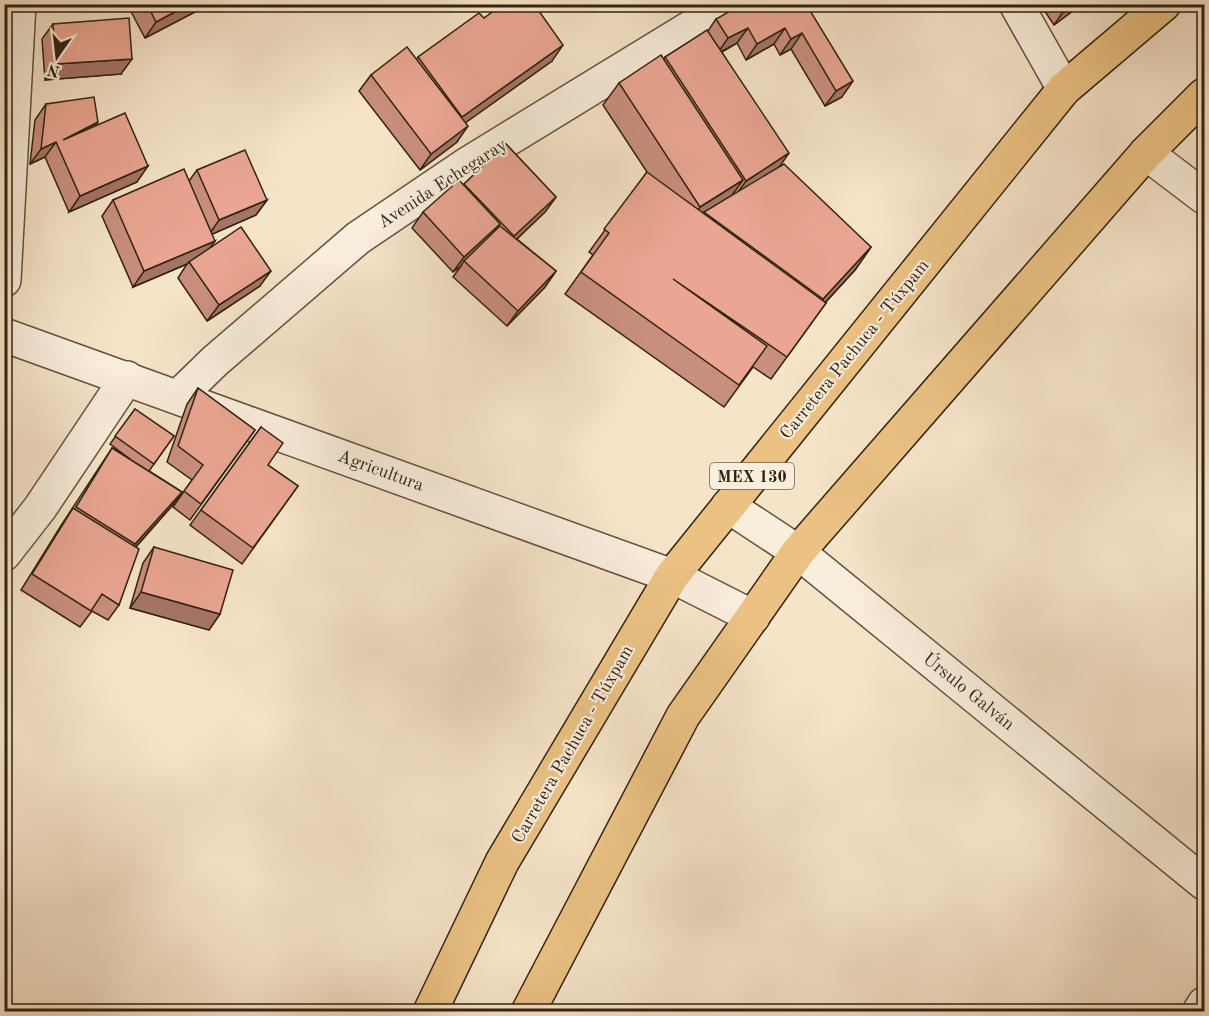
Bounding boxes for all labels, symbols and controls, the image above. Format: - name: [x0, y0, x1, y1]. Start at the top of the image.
- north arrow: [27, 27, 87, 87]
- text: N: [45, 60, 62, 79]
- street label: Avenida Echegaray: [375, 135, 511, 232]
- street label: Carretera Pachuca - Túxpam: [777, 256, 933, 443]
- street label: Agricultura: [335, 447, 426, 495]
- road number: MEX 130: [710, 463, 794, 489]
- street label: Carretera Pachuca - Túxpam: [509, 642, 637, 847]
- street label: Úrsulo Galván: [919, 646, 1021, 734]

